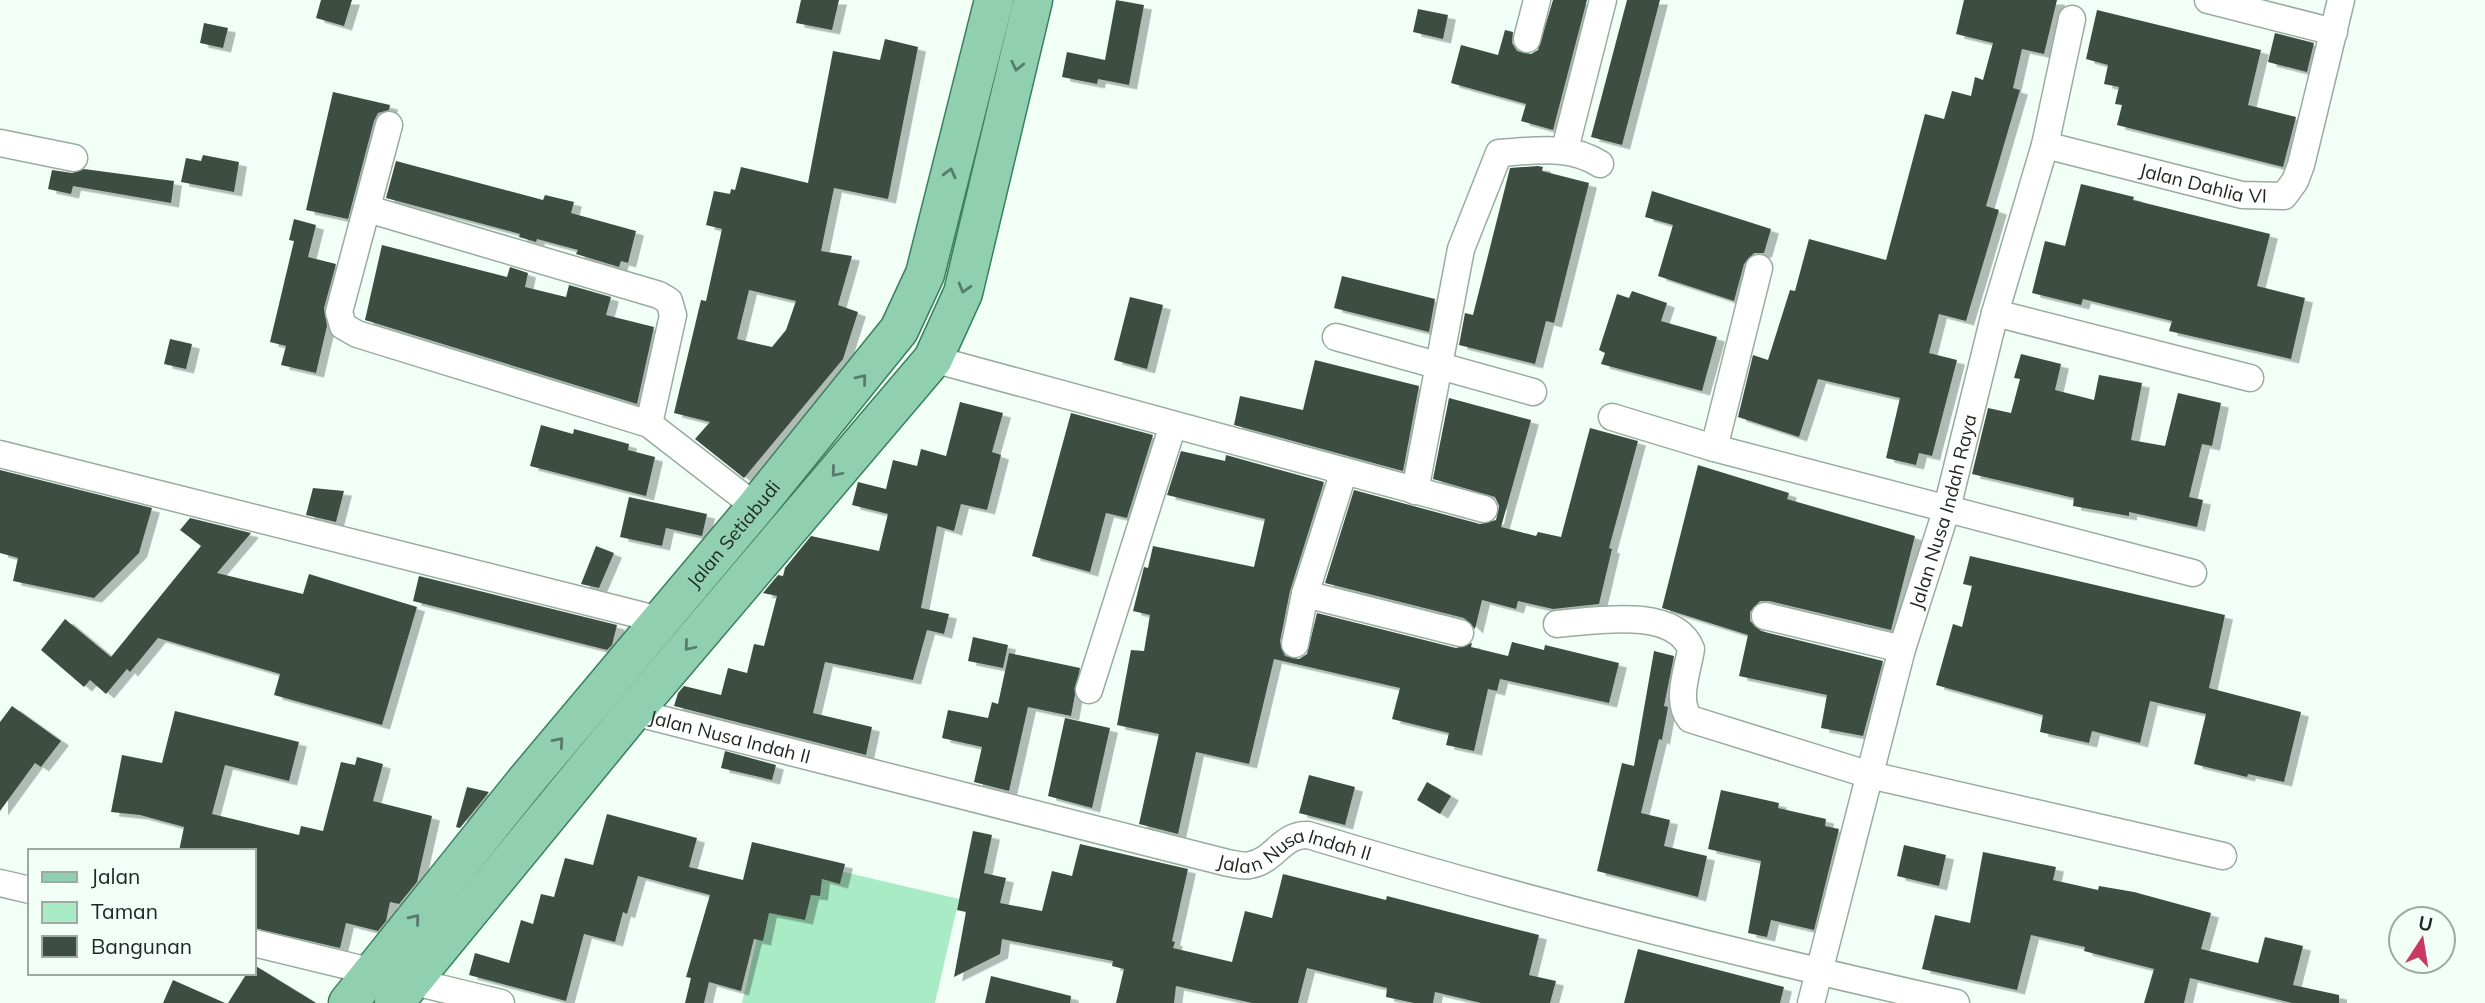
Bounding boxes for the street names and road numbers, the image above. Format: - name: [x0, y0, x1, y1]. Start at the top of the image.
- street label: Jalan Dahlia VI: [2137, 157, 2267, 208]
- street label: Jalan Nusa Indah Raya: [1904, 412, 1982, 612]
- street label: Jalan Setiabudi: [681, 475, 785, 593]
- street label: Jalan Nusa Indah II: [647, 705, 813, 769]
- street label: Jalan Nusa Indah II: [1215, 823, 1374, 878]

